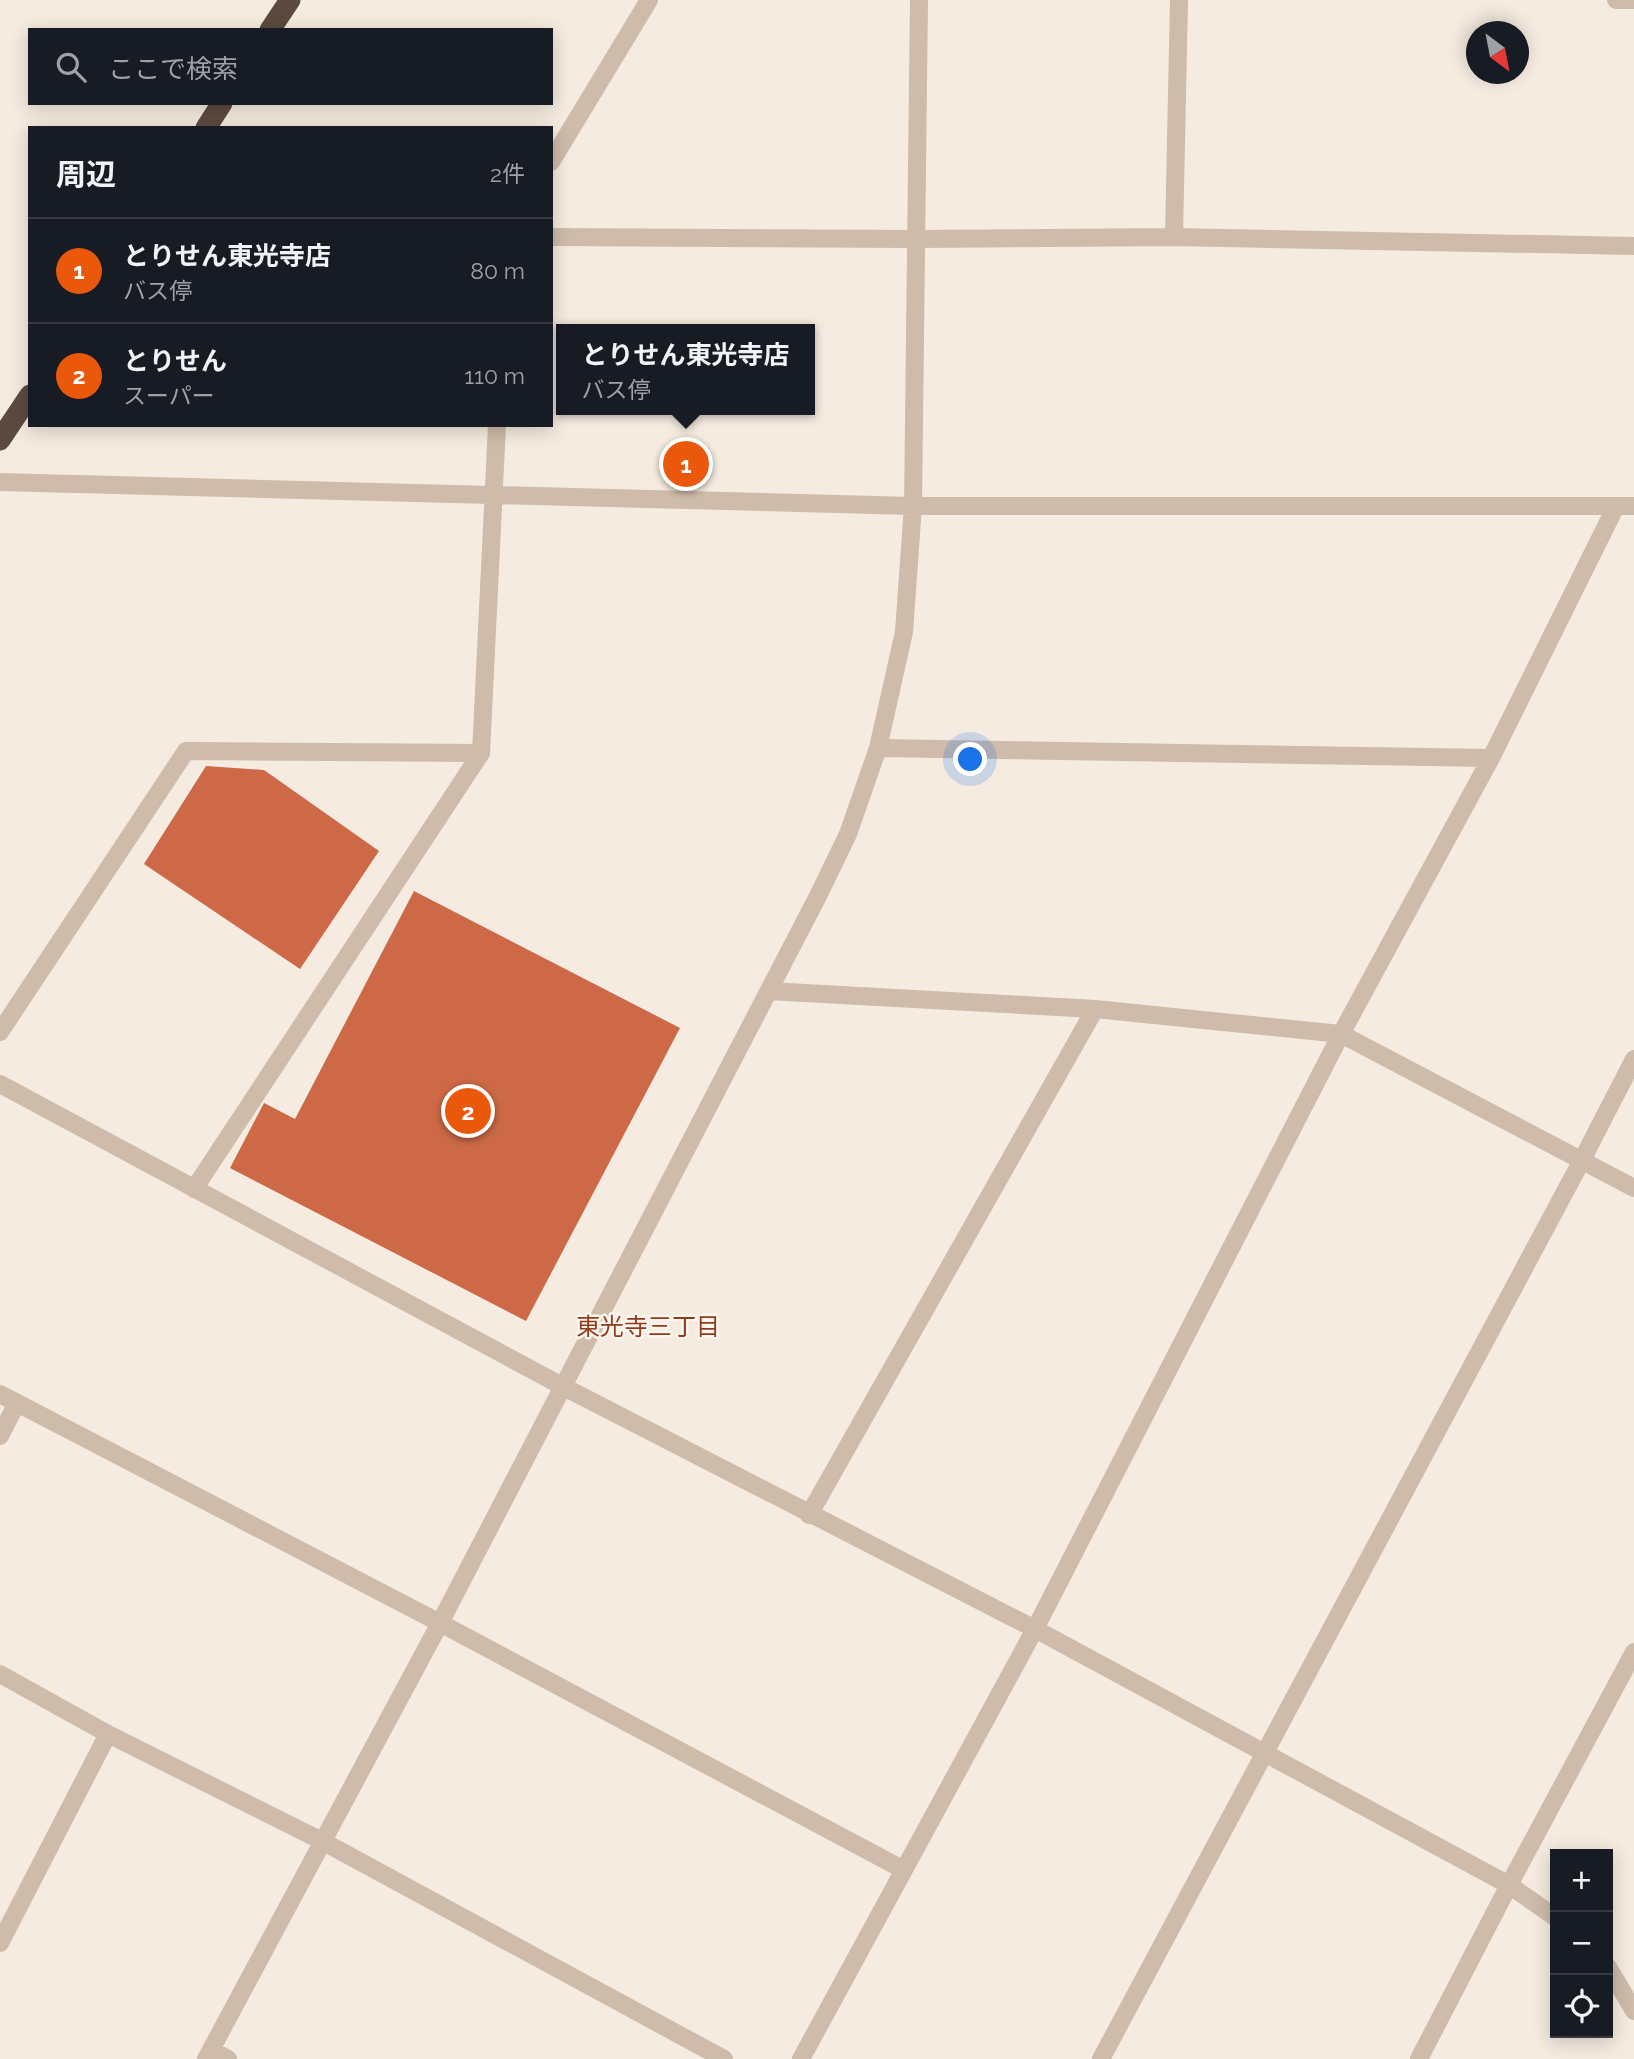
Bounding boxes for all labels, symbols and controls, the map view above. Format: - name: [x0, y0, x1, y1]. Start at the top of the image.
- north arrow: [1466, 21, 1529, 84]
- search box: [28, 28, 553, 105]
- icon: search: [52, 48, 90, 86]
- text: ここで検索: [108, 54, 238, 84]
- text: 周辺: [56, 157, 116, 192]
- text: 2件: [490, 160, 525, 187]
- text: とりせん東光寺店: [123, 241, 331, 271]
- text: 1: [73, 257, 85, 284]
- text: 80 m: [470, 257, 525, 284]
- text: バス停: [123, 277, 192, 304]
- popup: [556, 324, 815, 415]
- text: とりせん東光寺店: [581, 340, 790, 370]
- text: とりせん: [123, 346, 227, 376]
- text: 2: [73, 362, 85, 389]
- text: 110 m: [464, 362, 525, 389]
- text: バス停: [581, 376, 650, 403]
- text: スーパー: [123, 382, 215, 409]
- pin: 1: [663, 438, 709, 490]
- your location: [953, 742, 987, 776]
- pin: 2: [445, 1085, 491, 1137]
- district label: 東光寺三丁目: [576, 1312, 720, 1341]
- map controls: [1550, 1849, 1613, 2038]
- button: +: [1550, 1849, 1613, 1912]
- button: −: [1550, 1912, 1613, 1975]
- button: locate: [1550, 1975, 1613, 2038]

